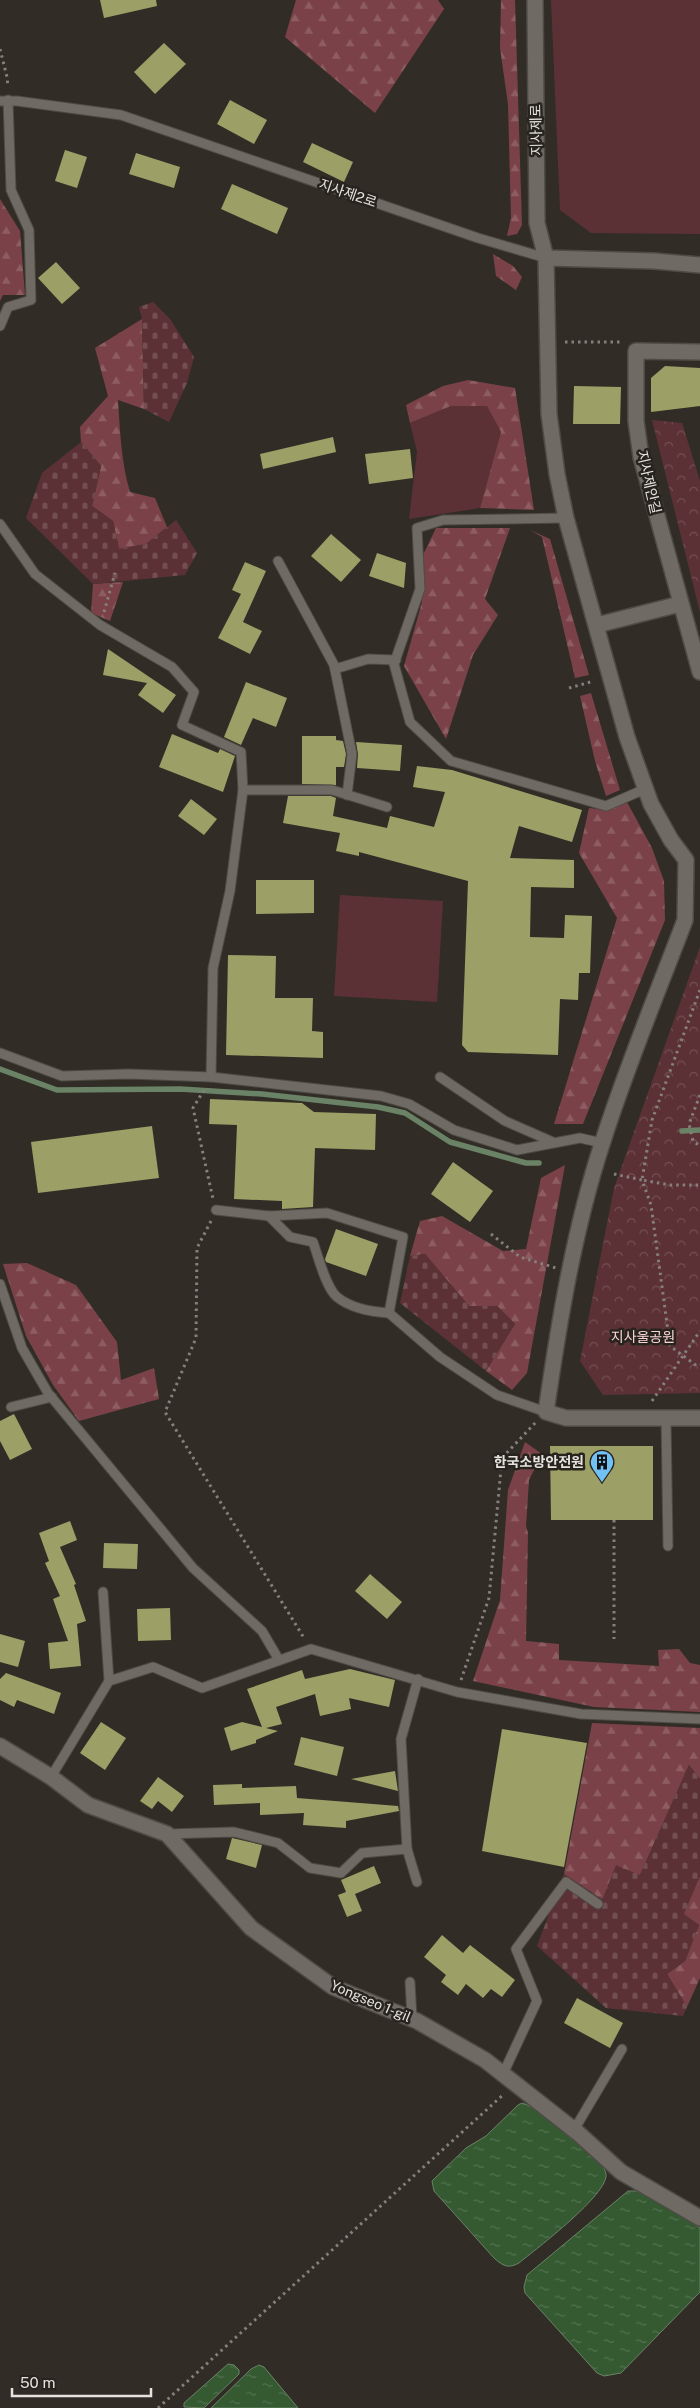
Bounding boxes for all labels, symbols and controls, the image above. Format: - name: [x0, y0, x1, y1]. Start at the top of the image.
- street label: 지사제로: [528, 104, 544, 156]
- street label: 지사제2로: [317, 176, 379, 210]
- street label: 지사제안길: [634, 449, 664, 515]
- park label: 지사울공원: [611, 1329, 675, 1345]
- building icon: 한국소방안전원: [589, 1449, 615, 1483]
- place label: 한국소방안전원: [494, 1454, 584, 1470]
- street label: Yongseo 1-gil: [328, 1977, 414, 2025]
- scale bar: [12, 2366, 151, 2398]
- text: 50 m: [20, 2374, 55, 2391]

